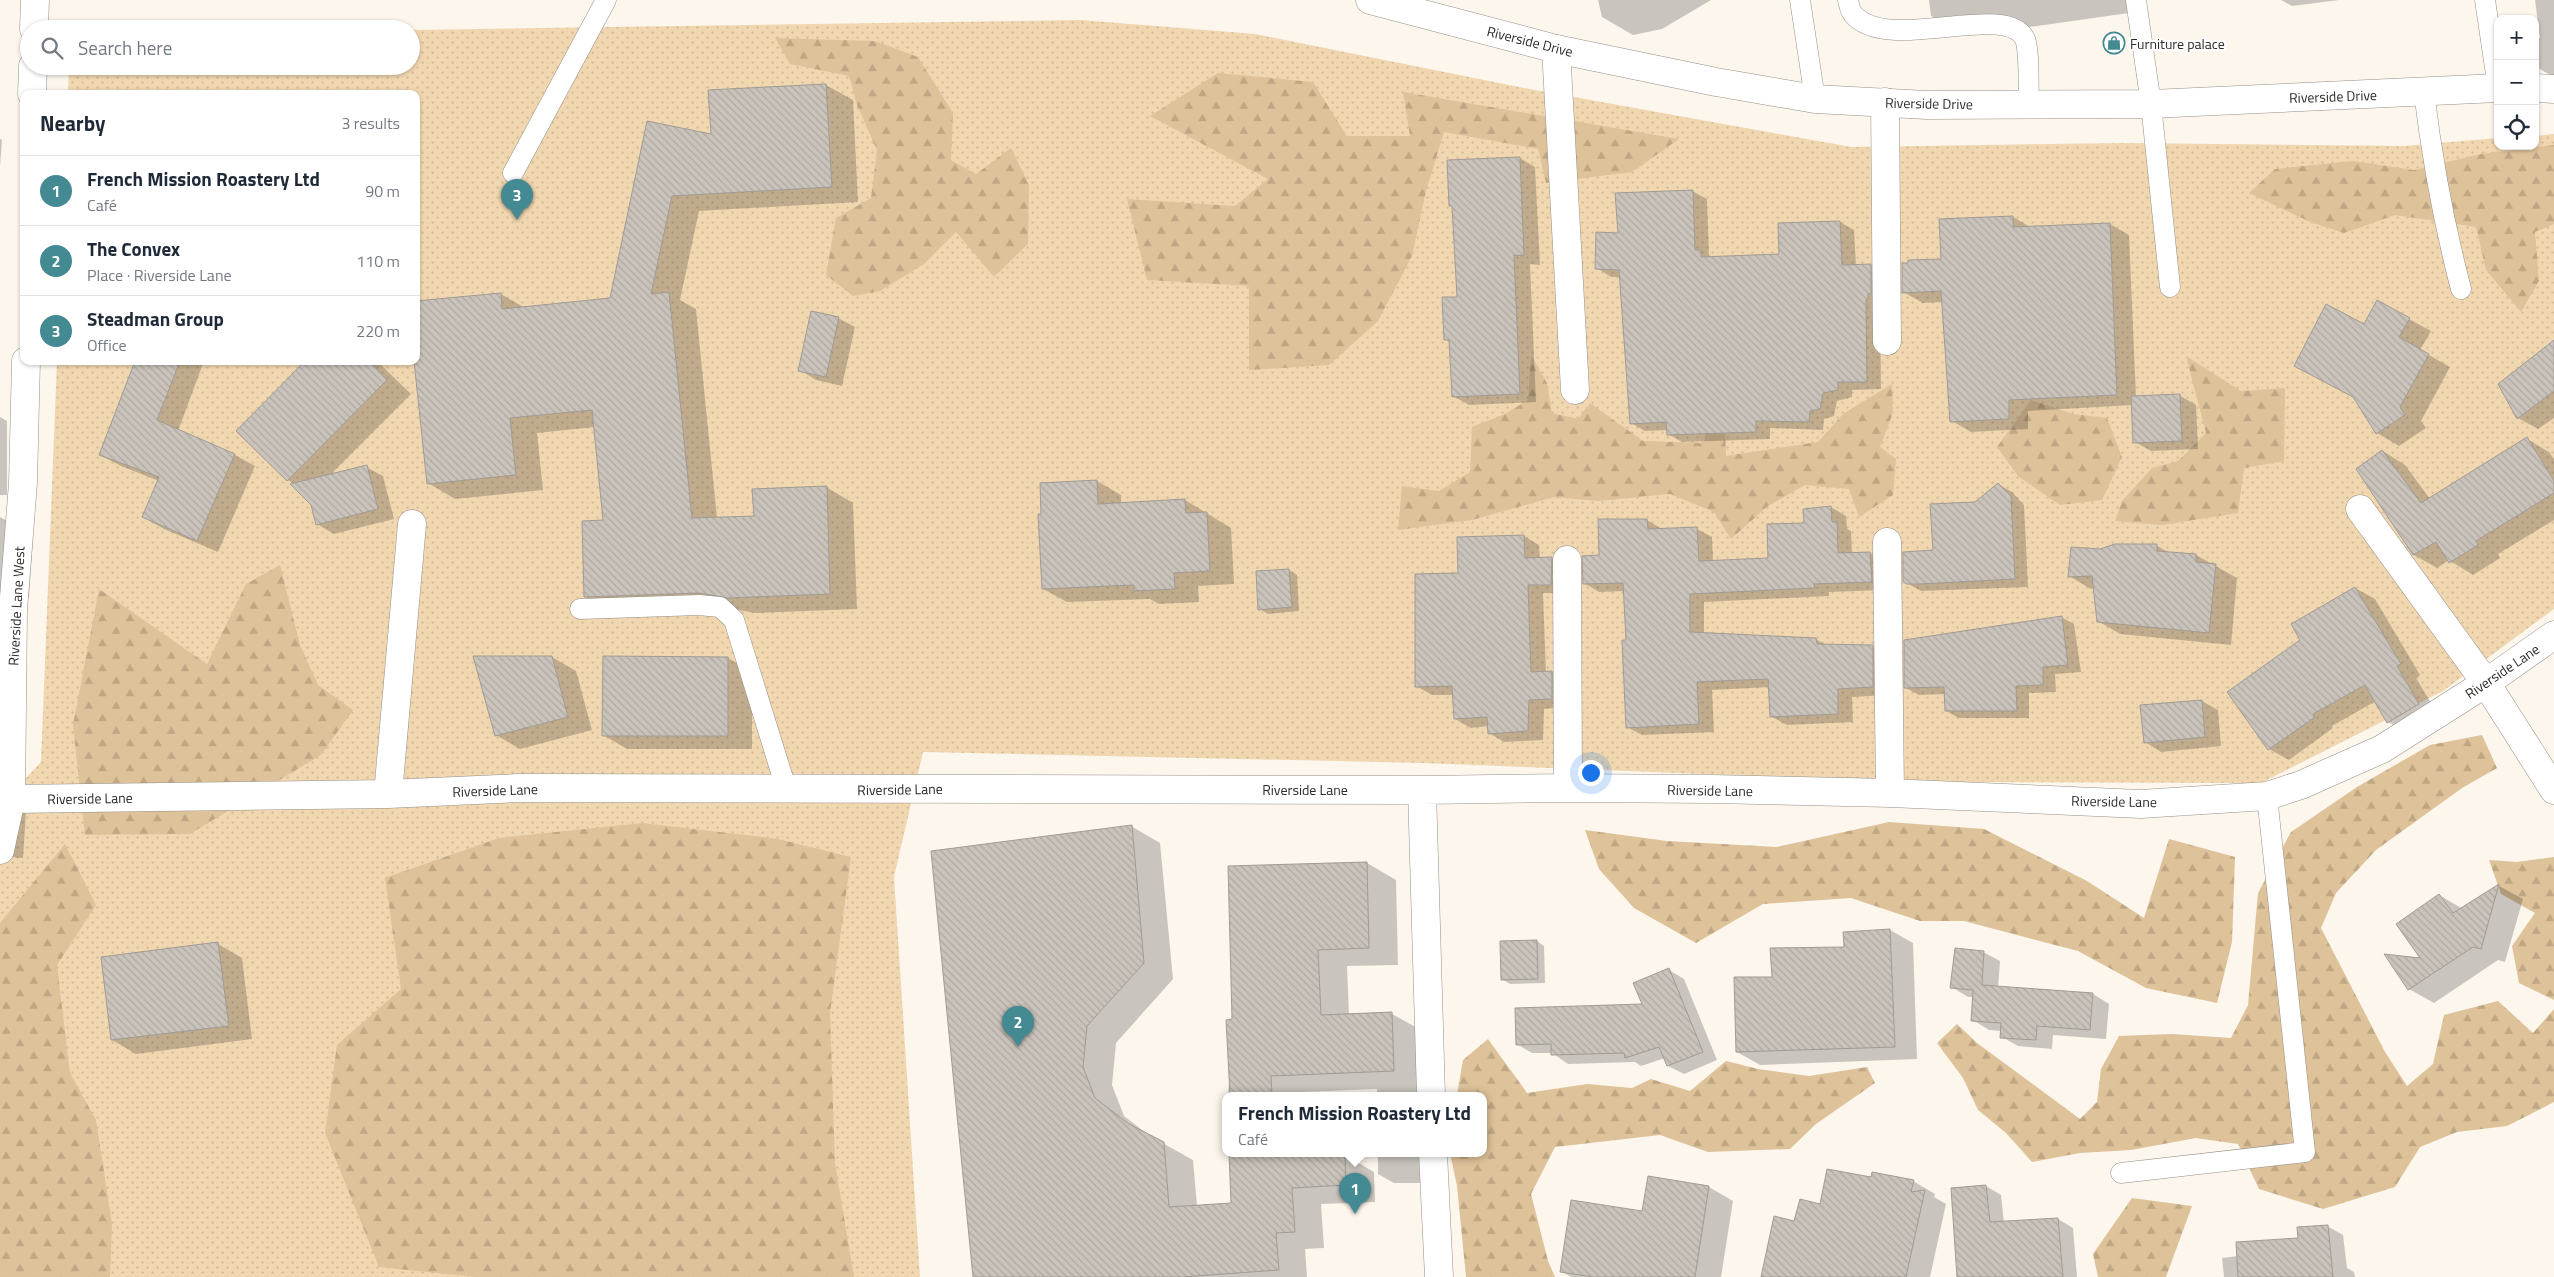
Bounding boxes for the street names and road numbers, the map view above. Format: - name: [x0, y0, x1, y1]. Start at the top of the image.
- street label: Riverside Drive: [1485, 20, 1575, 62]
- street label: Riverside Drive: [2289, 84, 2377, 108]
- street label: Riverside Drive: [1885, 92, 1973, 114]
- street label: Riverside Lane West: [2, 546, 30, 666]
- street label: Riverside Lane: [2461, 638, 2543, 704]
- street label: Riverside Lane: [452, 778, 538, 802]
- street label: Riverside Lane: [857, 778, 943, 800]
- street label: Riverside Lane: [1262, 779, 1348, 800]
- street label: Riverside Lane: [1667, 779, 1753, 801]
- street label: Riverside Lane: [47, 787, 133, 809]
- street label: Riverside Lane: [2071, 790, 2157, 812]

